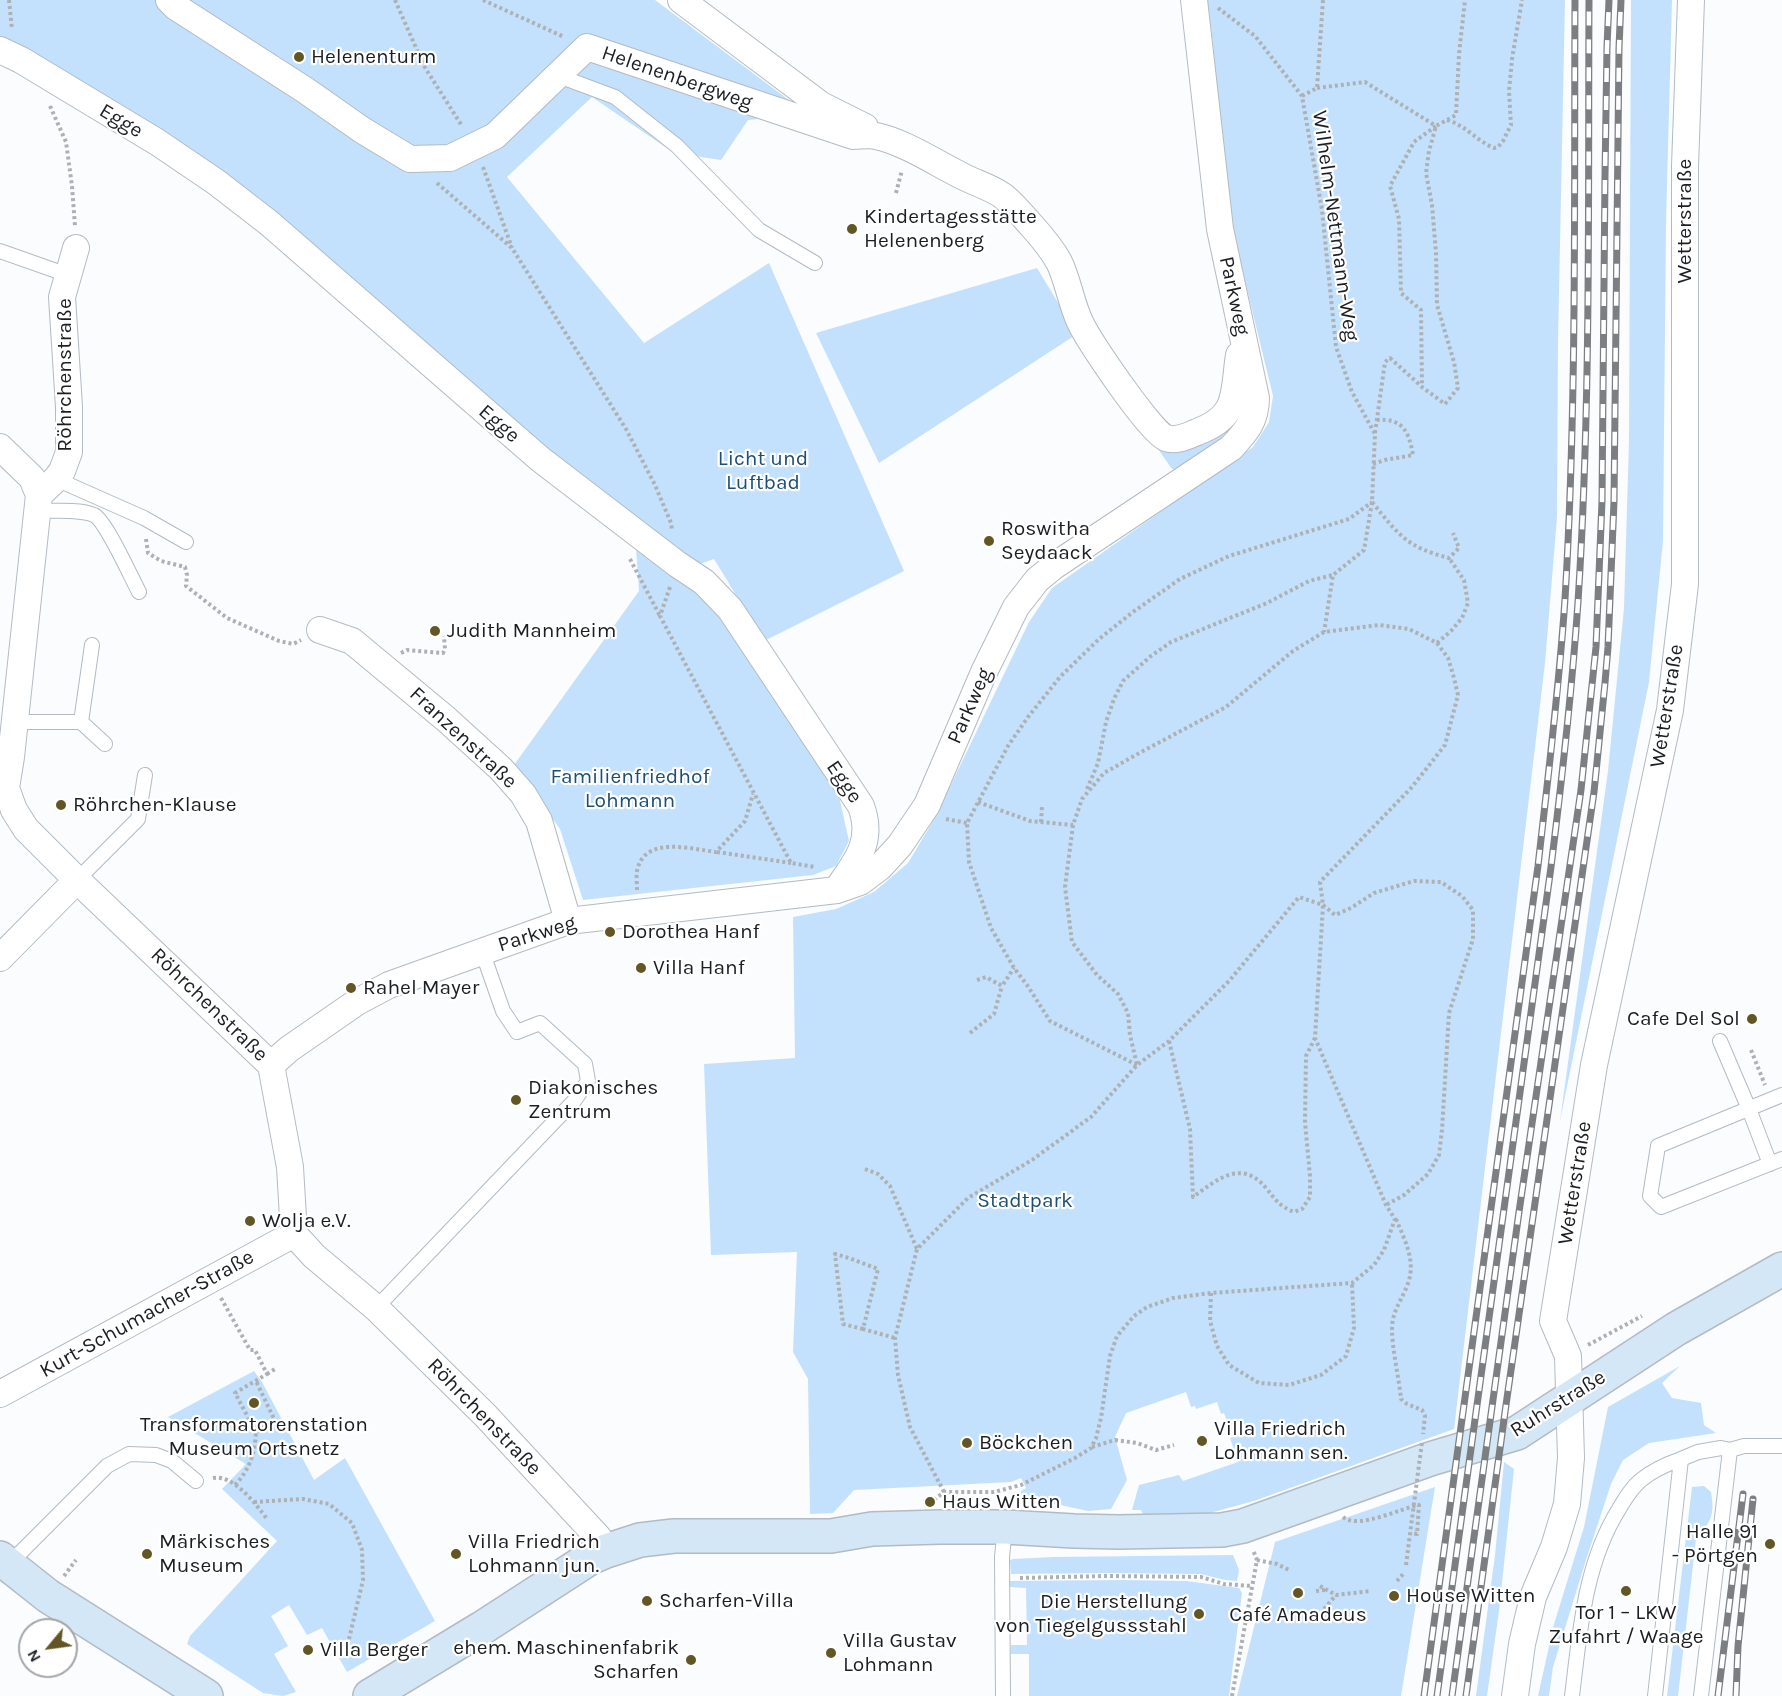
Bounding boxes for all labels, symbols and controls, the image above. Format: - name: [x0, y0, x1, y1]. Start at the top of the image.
- street label: Helenenbergweg: [598, 40, 756, 116]
- place label: Helenenturm: [311, 44, 436, 70]
- marker: Helenenturm: [292, 50, 306, 64]
- street label: Egge: [95, 98, 147, 144]
- street label: Wilhelm-Nettmann-Weg: [1306, 109, 1364, 343]
- street label: Wetterstraße: [1672, 159, 1698, 283]
- place label: Kindertagesstätte Helenenberg: [864, 204, 1037, 254]
- marker: Kindertagesstätte Helenenberg: [845, 222, 859, 236]
- street label: Parkweg: [1213, 254, 1255, 338]
- street label: Röhrchenstraße: [52, 298, 78, 452]
- street label: Egge: [473, 399, 525, 449]
- park label: Licht und Luftbad: [718, 446, 808, 496]
- place label: Roswitha Seydaack: [1001, 516, 1092, 566]
- marker: Roswitha Seydaack: [982, 534, 996, 548]
- place label: Judith Mannheim: [447, 618, 617, 644]
- marker: Judith Mannheim: [428, 624, 442, 638]
- street label: Wetterstraße: [1645, 642, 1689, 770]
- street label: Parkweg: [942, 664, 998, 748]
- street label: Franzenstraße: [404, 682, 522, 794]
- street label: Egge: [821, 756, 867, 808]
- park label: Familienfriedhof Lohmann: [550, 764, 710, 814]
- place label: Röhrchen-Klause: [73, 792, 237, 818]
- marker: Röhrchen-Klause: [54, 798, 68, 812]
- street label: Parkweg: [495, 910, 579, 958]
- place label: Dorothea Hanf: [622, 919, 760, 945]
- marker: Dorothea Hanf: [603, 925, 617, 939]
- street label: Röhrchenstraße: [145, 943, 273, 1067]
- place label: Villa Hanf: [653, 955, 745, 981]
- marker: Villa Hanf: [634, 961, 648, 975]
- place label: Rahel Mayer: [363, 975, 479, 1001]
- marker: Rahel Mayer: [344, 981, 358, 995]
- place label: Cafe Del Sol: [1627, 1006, 1740, 1032]
- marker: Cafe Del Sol: [1745, 1012, 1759, 1026]
- place label: Diakonisches Zentrum: [528, 1075, 658, 1125]
- marker: Diakonisches Zentrum: [509, 1093, 523, 1107]
- street label: Wetterstraße: [1553, 1119, 1597, 1247]
- park label: Stadtpark: [977, 1188, 1073, 1214]
- place label: Wolja e.V.: [262, 1208, 351, 1234]
- marker: Wolja e.V.: [243, 1214, 257, 1228]
- street label: Kurt-Schumacher-Straße: [36, 1245, 258, 1383]
- street label: Röhrchenstraße: [422, 1353, 546, 1481]
- street label: Ruhrstraße: [1506, 1365, 1610, 1443]
- marker: Transformatorenstation Museum Ortsnetz: [247, 1396, 261, 1410]
- place label: Transformatorenstation Museum Ortsnetz: [140, 1412, 368, 1462]
- place label: Villa Friedrich Lohmann sen.: [1214, 1416, 1348, 1466]
- place label: Böckchen: [979, 1430, 1073, 1456]
- marker: Villa Friedrich Lohmann sen.: [1195, 1434, 1209, 1448]
- marker: Böckchen: [960, 1436, 974, 1450]
- place label: Haus Witten: [942, 1489, 1061, 1515]
- marker: Haus Witten: [923, 1495, 937, 1509]
- place label: Halle 91 - Pörtgen: [1672, 1519, 1758, 1569]
- place label: Märkisches Museum: [159, 1529, 270, 1579]
- place label: Villa Friedrich Lohmann jun.: [468, 1529, 600, 1579]
- marker: Halle 91 - Pörtgen: [1763, 1537, 1777, 1551]
- marker: Märkisches Museum: [140, 1547, 154, 1561]
- marker: Villa Friedrich Lohmann jun.: [449, 1547, 463, 1561]
- place label: House Witten: [1406, 1583, 1535, 1609]
- marker: Tor 1 – LKW Zufahrt / Waage: [1619, 1584, 1633, 1598]
- marker: Café Amadeus: [1291, 1586, 1305, 1600]
- place label: Scharfen-Villa: [659, 1588, 794, 1614]
- place label: Die Herstellung von Tiegelgussstahl: [996, 1589, 1187, 1639]
- marker: House Witten: [1387, 1589, 1401, 1603]
- marker: Scharfen-Villa: [640, 1594, 654, 1608]
- place label: Tor 1 – LKW Zufahrt / Waage: [1549, 1600, 1703, 1650]
- place label: Café Amadeus: [1229, 1602, 1367, 1628]
- marker: Die Herstellung von Tiegelgussstahl: [1192, 1607, 1206, 1621]
- north arrow: [18, 1618, 78, 1678]
- place label: Villa Gustav Lohmann: [843, 1628, 957, 1678]
- place label: ehem. Maschinenfabrik Scharfen: [453, 1635, 679, 1685]
- place label: Villa Berger: [320, 1637, 428, 1663]
- marker: Villa Berger: [301, 1643, 315, 1657]
- text: N: [22, 1646, 45, 1666]
- marker: Villa Gustav Lohmann: [824, 1646, 838, 1660]
- marker: ehem. Maschinenfabrik Scharfen: [684, 1653, 698, 1667]

